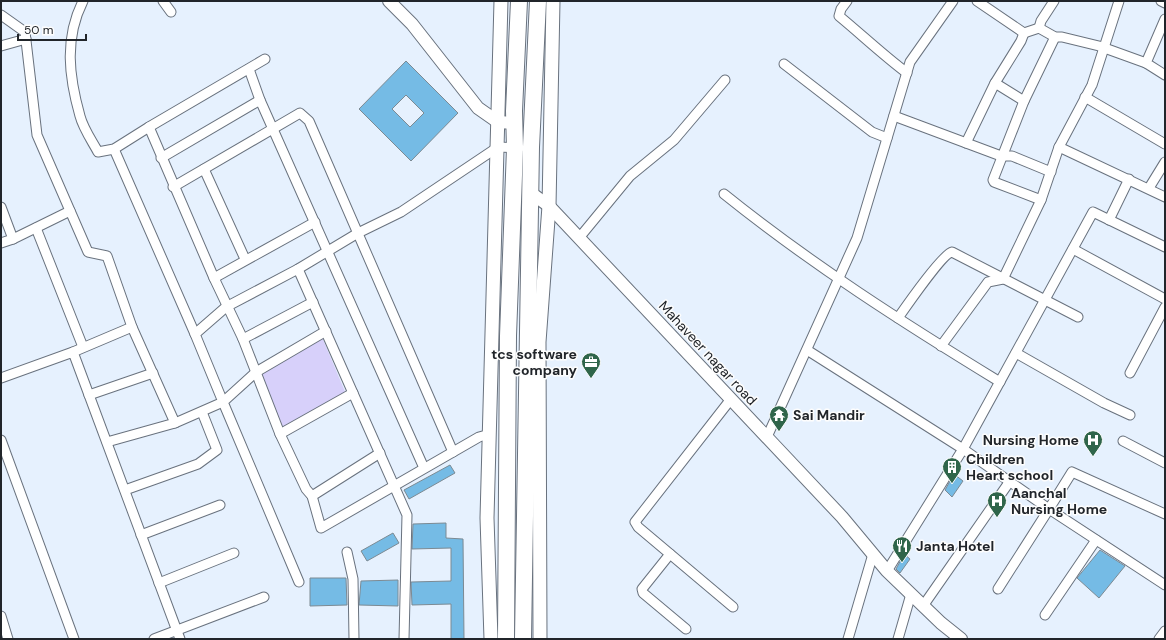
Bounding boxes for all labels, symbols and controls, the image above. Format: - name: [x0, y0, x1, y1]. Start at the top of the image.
- scale bar: [18, 16, 86, 42]
- text: 50 m: [24, 22, 53, 38]
- street label: Mahaveer nagar road: [655, 297, 761, 409]
- place label: tcs software company: [491, 345, 578, 379]
- office icon: tcs software company: [580, 351, 602, 379]
- temple icon: Sai Mandir: [768, 404, 790, 432]
- place label: Sai Mandir: [793, 406, 865, 424]
- hospital icon: Nursing Home: [1082, 429, 1104, 457]
- place label: Nursing Home: [983, 431, 1079, 449]
- place label: Children Heart school: [966, 450, 1053, 484]
- building icon: Children Heart school: [941, 456, 963, 484]
- place label: Aanchal Nursing Home: [1011, 484, 1107, 518]
- hospital icon: Aanchal Nursing Home: [986, 490, 1008, 518]
- restaurant icon: Janta Hotel: [891, 535, 913, 563]
- place label: Janta Hotel: [916, 537, 994, 555]

